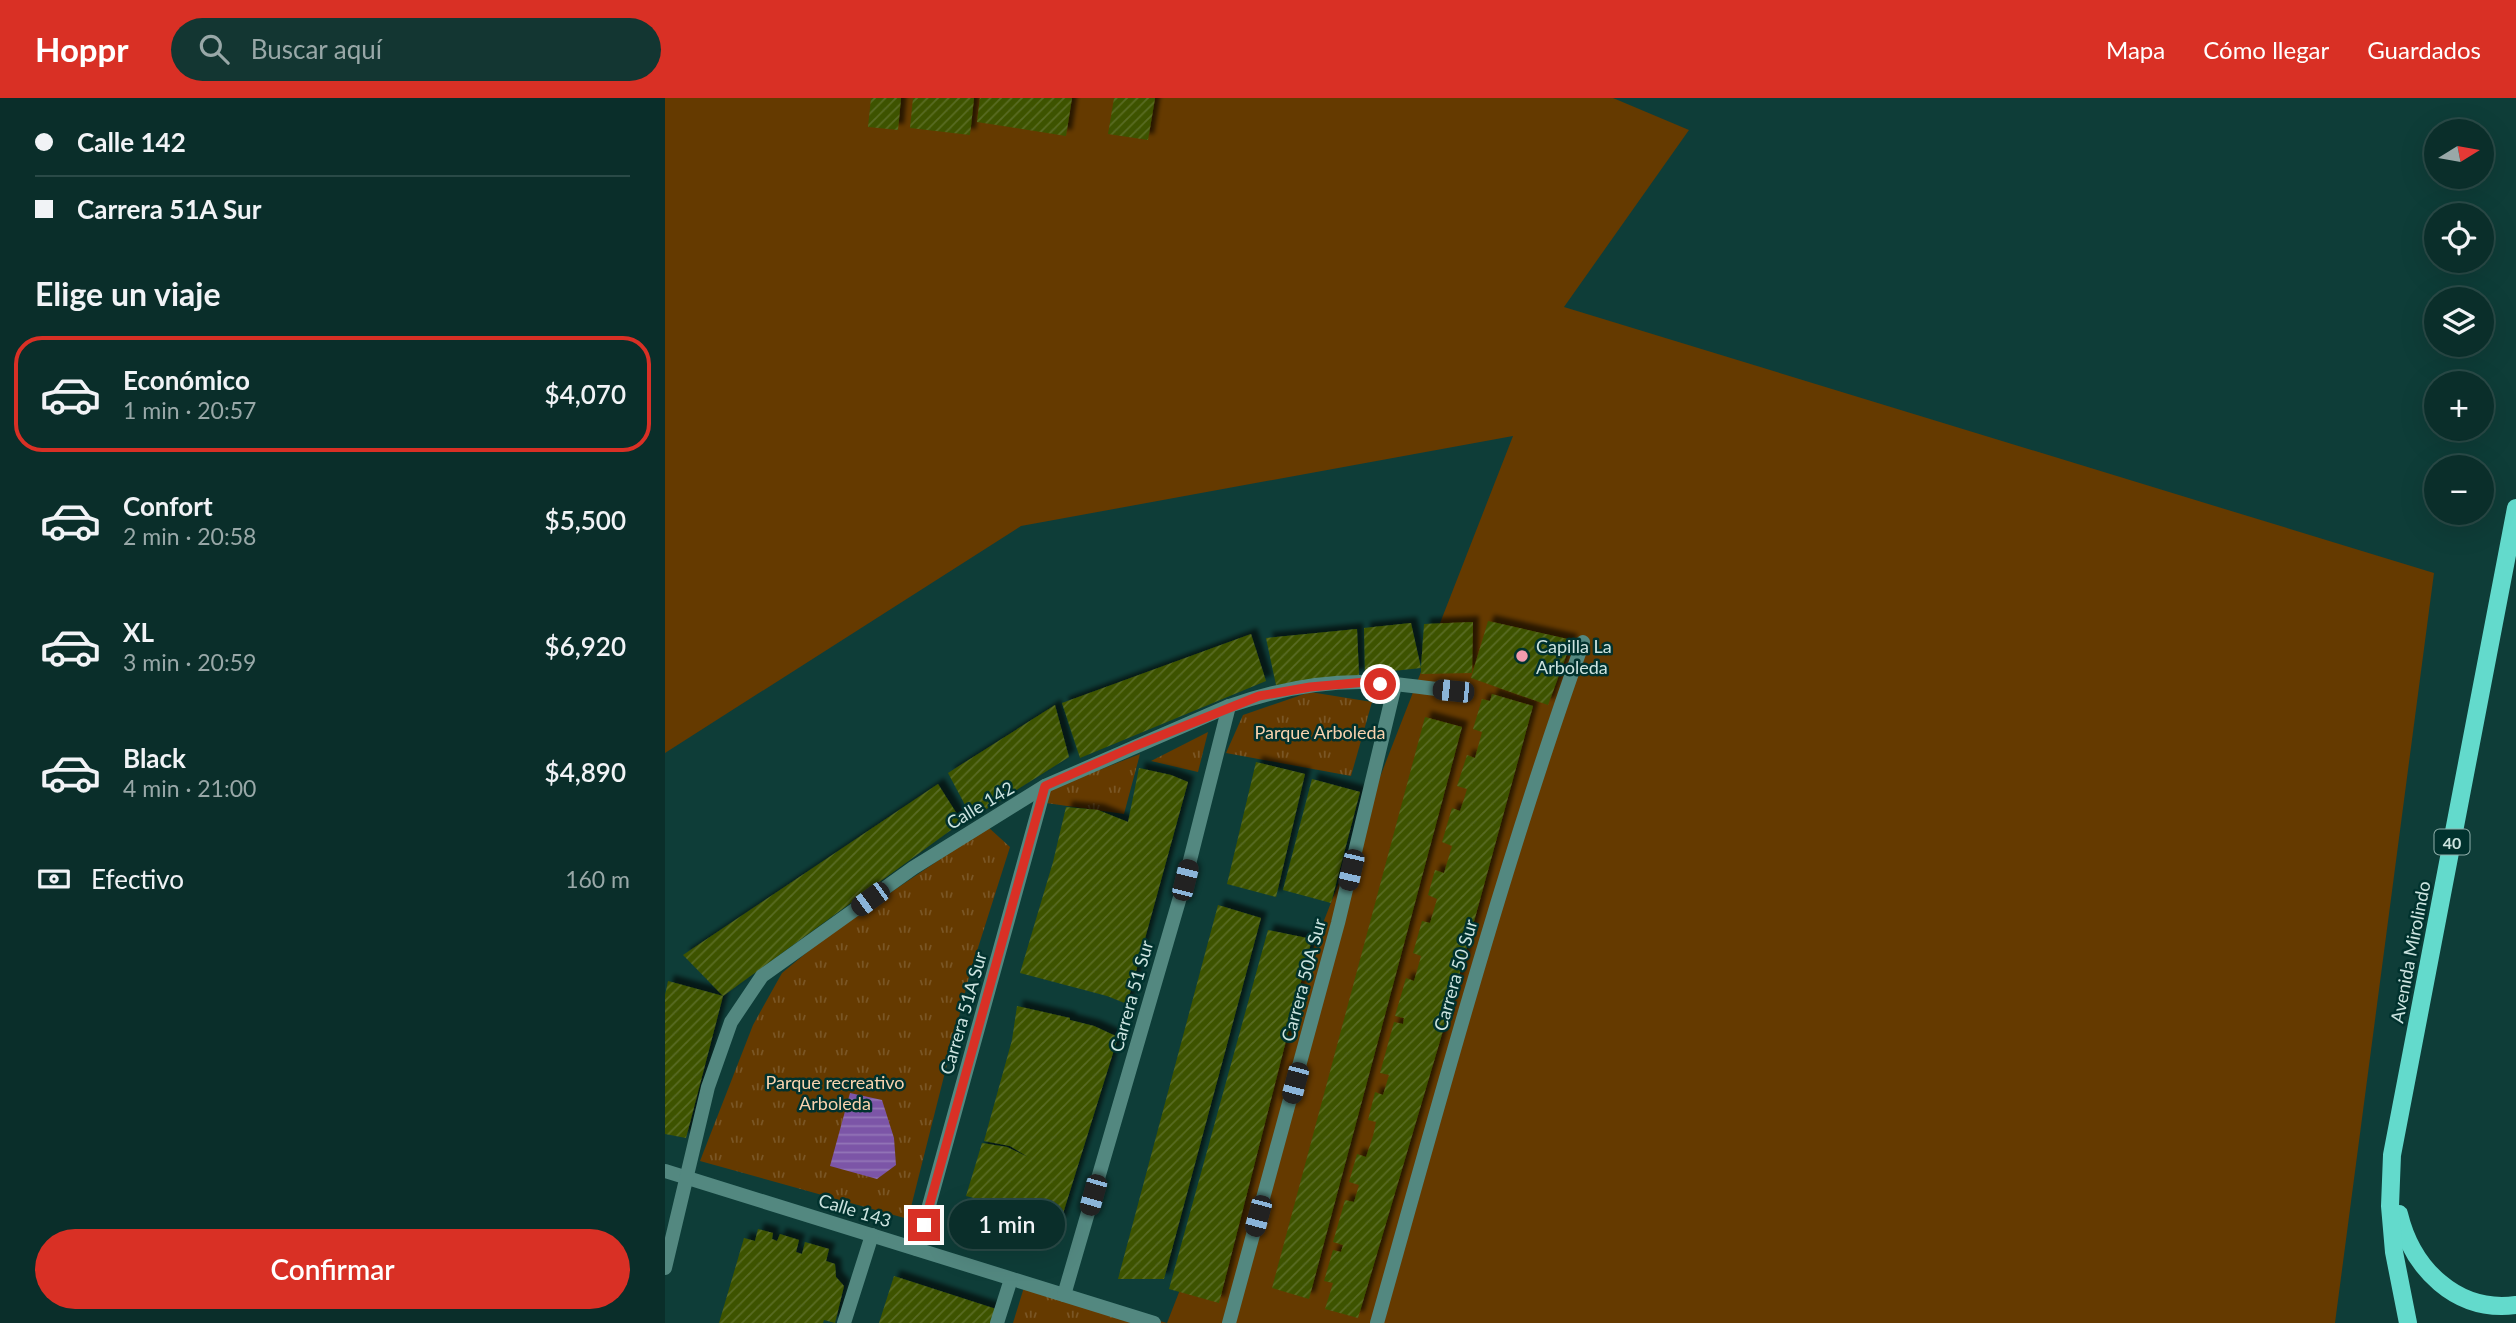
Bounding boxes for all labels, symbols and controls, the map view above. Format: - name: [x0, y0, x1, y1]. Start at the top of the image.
- search box: [171, 18, 661, 81]
- text: Hoppr: [35, 29, 129, 69]
- icon: search: [195, 30, 233, 68]
- text: Buscar aquí: [251, 33, 382, 65]
- text: Mapa: [2106, 35, 2165, 64]
- text: Cómo llegar: [2203, 35, 2329, 64]
- text: Guardados: [2367, 35, 2481, 64]
- north arrow: [2424, 119, 2494, 189]
- map controls: [2424, 119, 2494, 525]
- text: Calle 142: [77, 126, 186, 158]
- text: Carrera 51A Sur: [77, 193, 261, 225]
- button: locate: [2424, 203, 2494, 273]
- text: Elige un viaje: [35, 274, 220, 313]
- button: layers: [2424, 287, 2494, 357]
- icon: car: [39, 363, 102, 426]
- text: Económico: [123, 364, 250, 396]
- button: +: [2424, 371, 2494, 441]
- text: $4,070: [545, 378, 626, 410]
- text: 1 min · 20:57: [123, 396, 256, 424]
- button: −: [2424, 455, 2494, 525]
- icon: car: [39, 489, 102, 552]
- text: Confort: [123, 490, 213, 522]
- text: $5,500: [545, 504, 626, 536]
- text: 2 min · 20:58: [123, 522, 256, 550]
- icon: car: [39, 615, 102, 678]
- text: XL: [123, 616, 154, 648]
- text: $6,920: [545, 630, 626, 662]
- place label: Capilla La Arboleda: [1536, 635, 1612, 678]
- text: 3 min · 20:59: [123, 648, 256, 676]
- marker: Capilla La Arboleda: [1514, 648, 1530, 664]
- route start: [1364, 668, 1396, 700]
- car: [1432, 678, 1475, 704]
- park label: Parque Arboleda: [1254, 721, 1386, 743]
- icon: car: [39, 741, 102, 804]
- text: Black: [123, 742, 186, 774]
- text: $4,890: [545, 756, 626, 788]
- text: 4 min · 21:00: [123, 774, 256, 802]
- street label: Calle 142: [942, 776, 1018, 834]
- road number: 40: [2435, 830, 2469, 855]
- car: [1337, 847, 1366, 893]
- car: [1170, 857, 1201, 903]
- icon: cash: [35, 860, 73, 898]
- text: Efectivo: [91, 863, 184, 895]
- text: 160 m: [565, 865, 630, 893]
- car: [847, 878, 894, 920]
- street label: Avenida Mirolindo: [2385, 879, 2435, 1025]
- street label: Carrera 50A Sur: [1276, 916, 1330, 1044]
- street label: Carrera 50 Sur: [1429, 916, 1482, 1033]
- street label: Carrera 51 Sur: [1105, 937, 1158, 1054]
- street label: Carrera 51A Sur: [935, 949, 991, 1077]
- car: [1280, 1060, 1311, 1106]
- park label: Parque recreativo Arboleda: [765, 1071, 905, 1114]
- car: [1078, 1172, 1109, 1218]
- street label: Calle 143: [816, 1189, 894, 1231]
- car: [1243, 1193, 1274, 1239]
- callout: 1 min: [949, 1200, 1064, 1250]
- route end: [908, 1209, 940, 1241]
- text: 1 min: [979, 1210, 1035, 1238]
- button: Confirmar: [35, 1229, 630, 1309]

